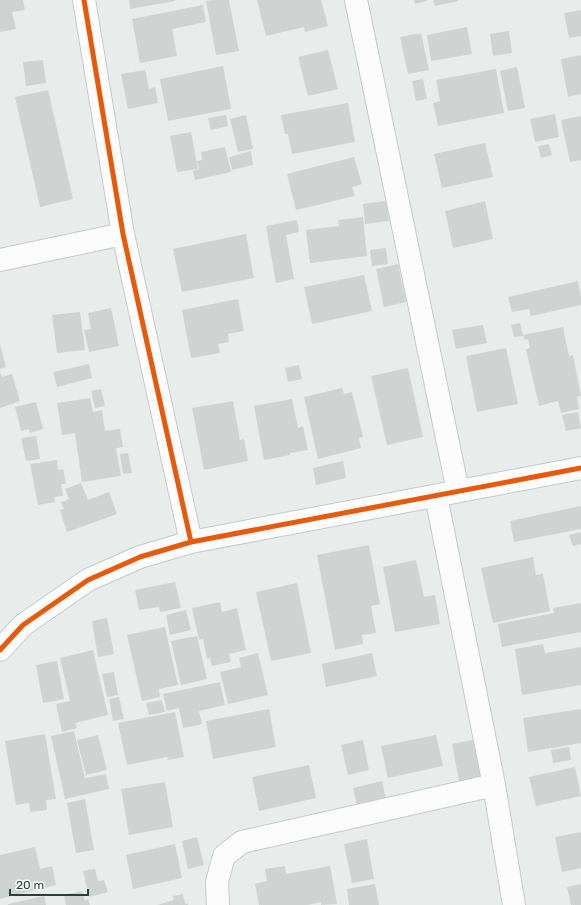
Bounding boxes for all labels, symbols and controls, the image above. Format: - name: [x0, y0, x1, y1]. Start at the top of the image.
- scale bar: [10, 871, 88, 897]
- text: 20 m: [16, 878, 44, 892]

